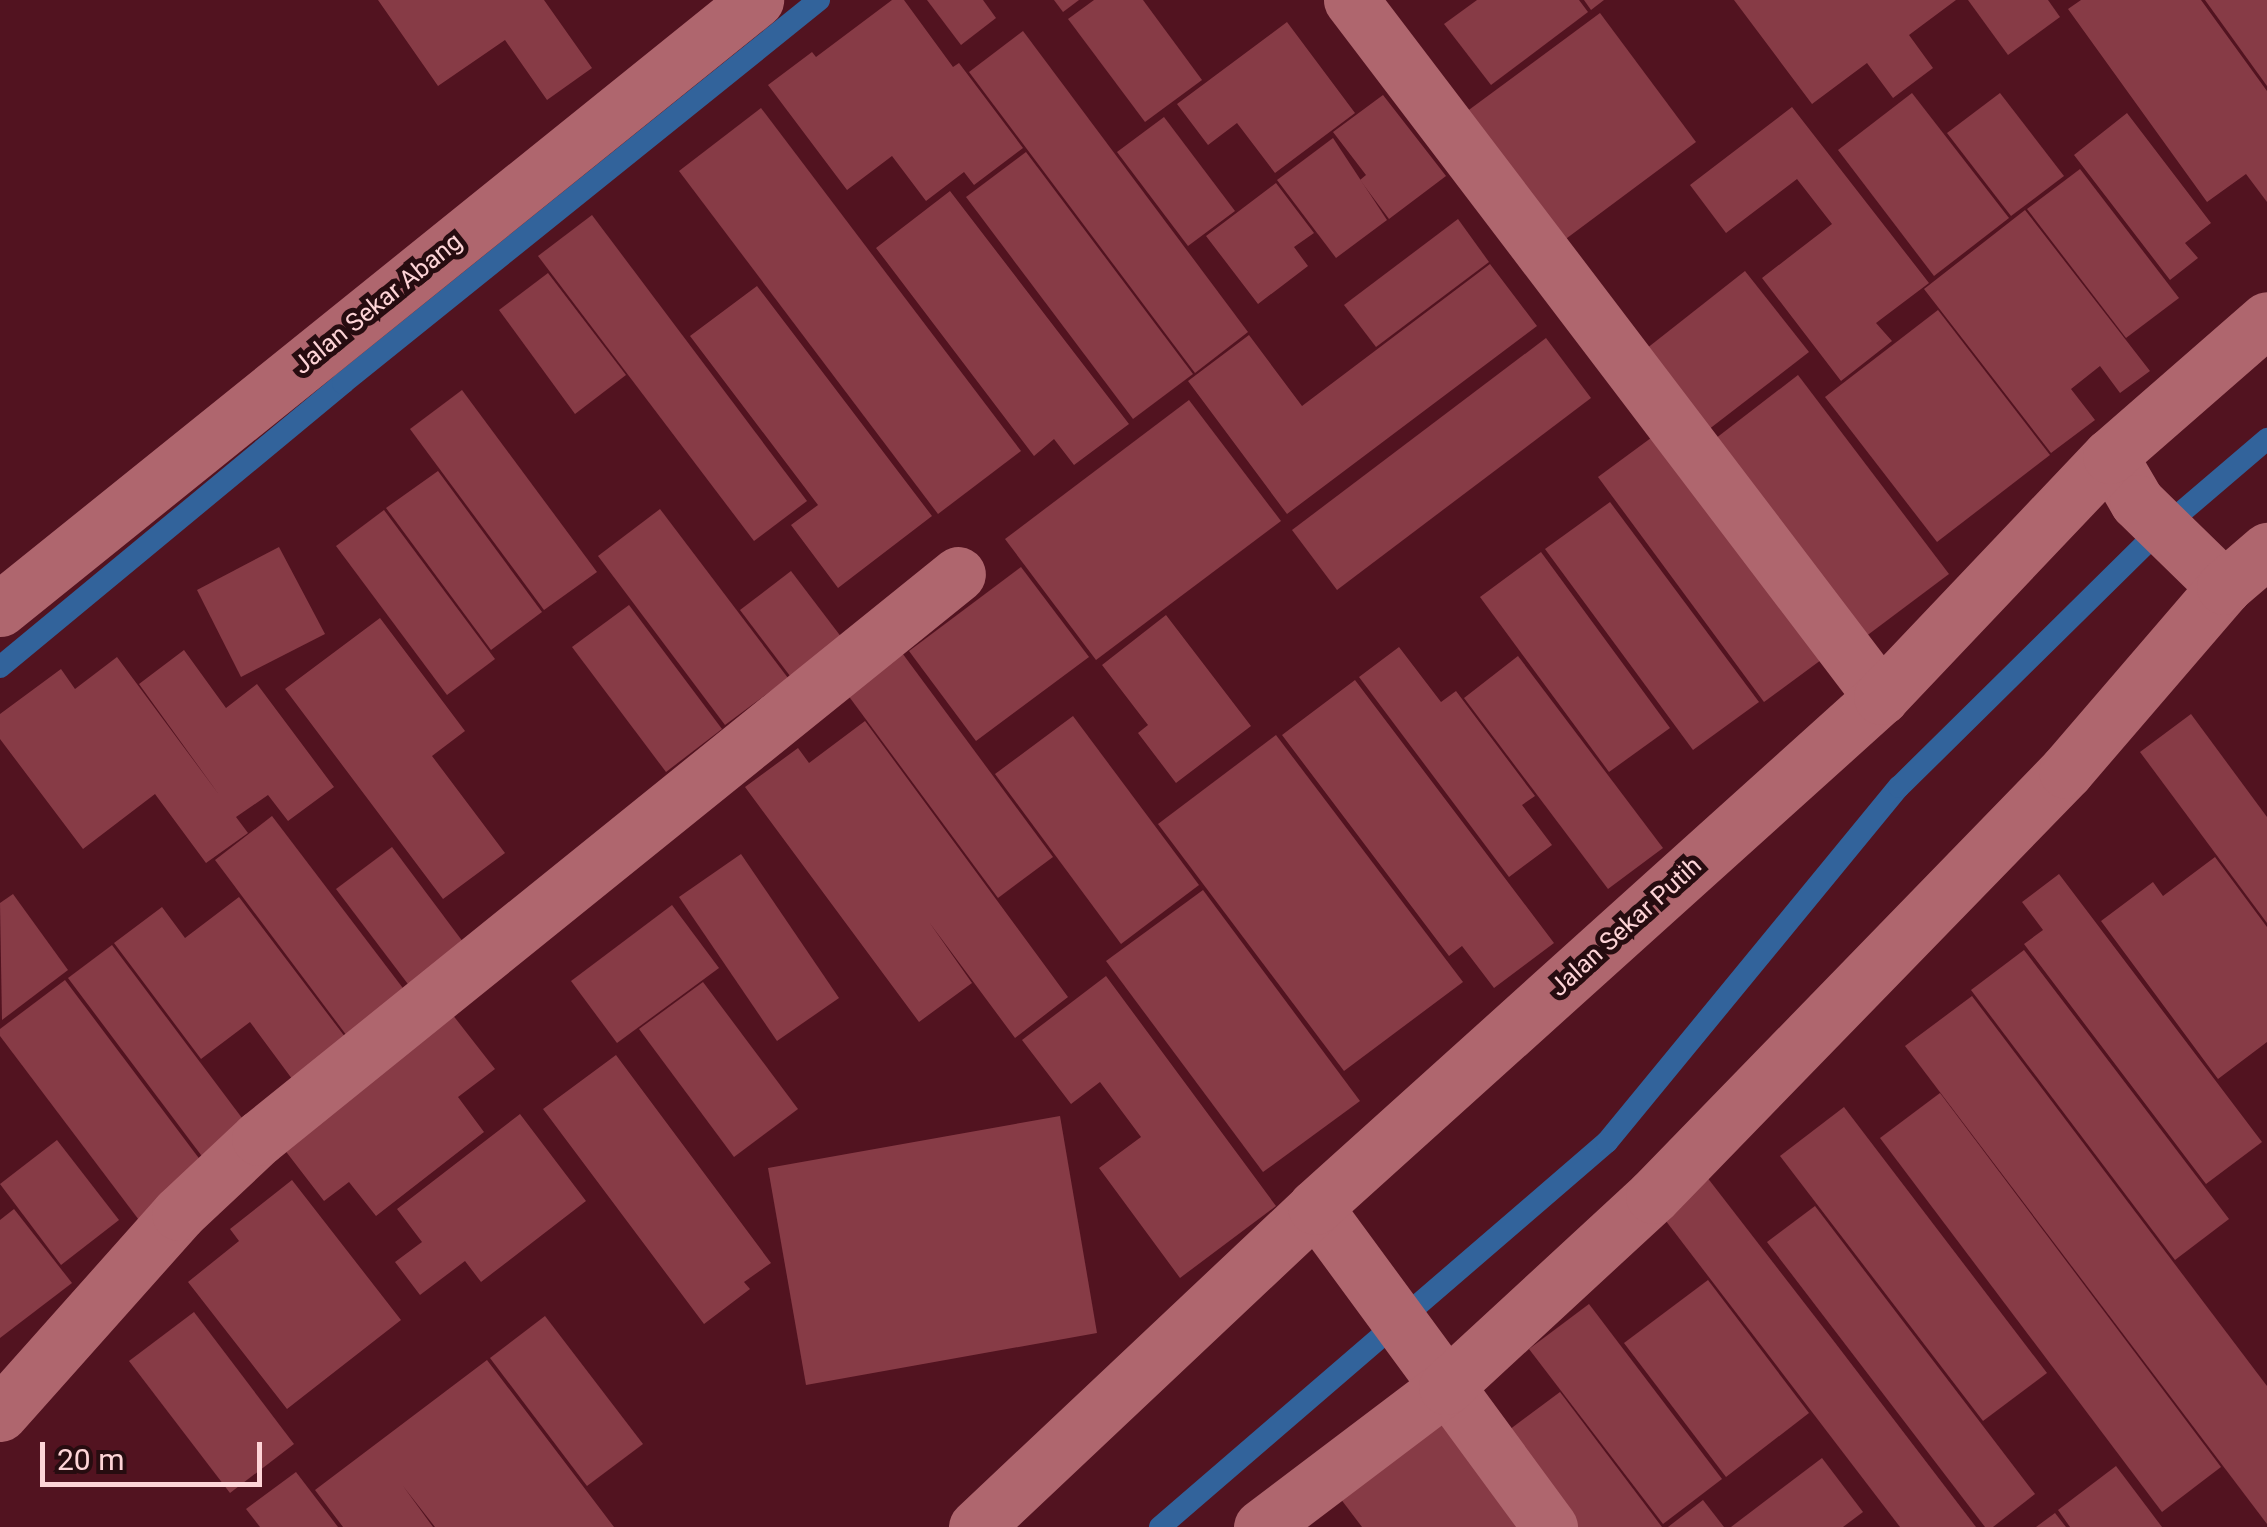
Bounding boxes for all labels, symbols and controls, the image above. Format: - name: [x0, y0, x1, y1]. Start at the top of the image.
- street label: Jalan Sekar Abang: [288, 227, 468, 381]
- street label: Jalan Sekar Putih: [1544, 851, 1708, 1003]
- scale bar: [45, 1422, 268, 1484]
- text: 20 m: [57, 1442, 124, 1477]

